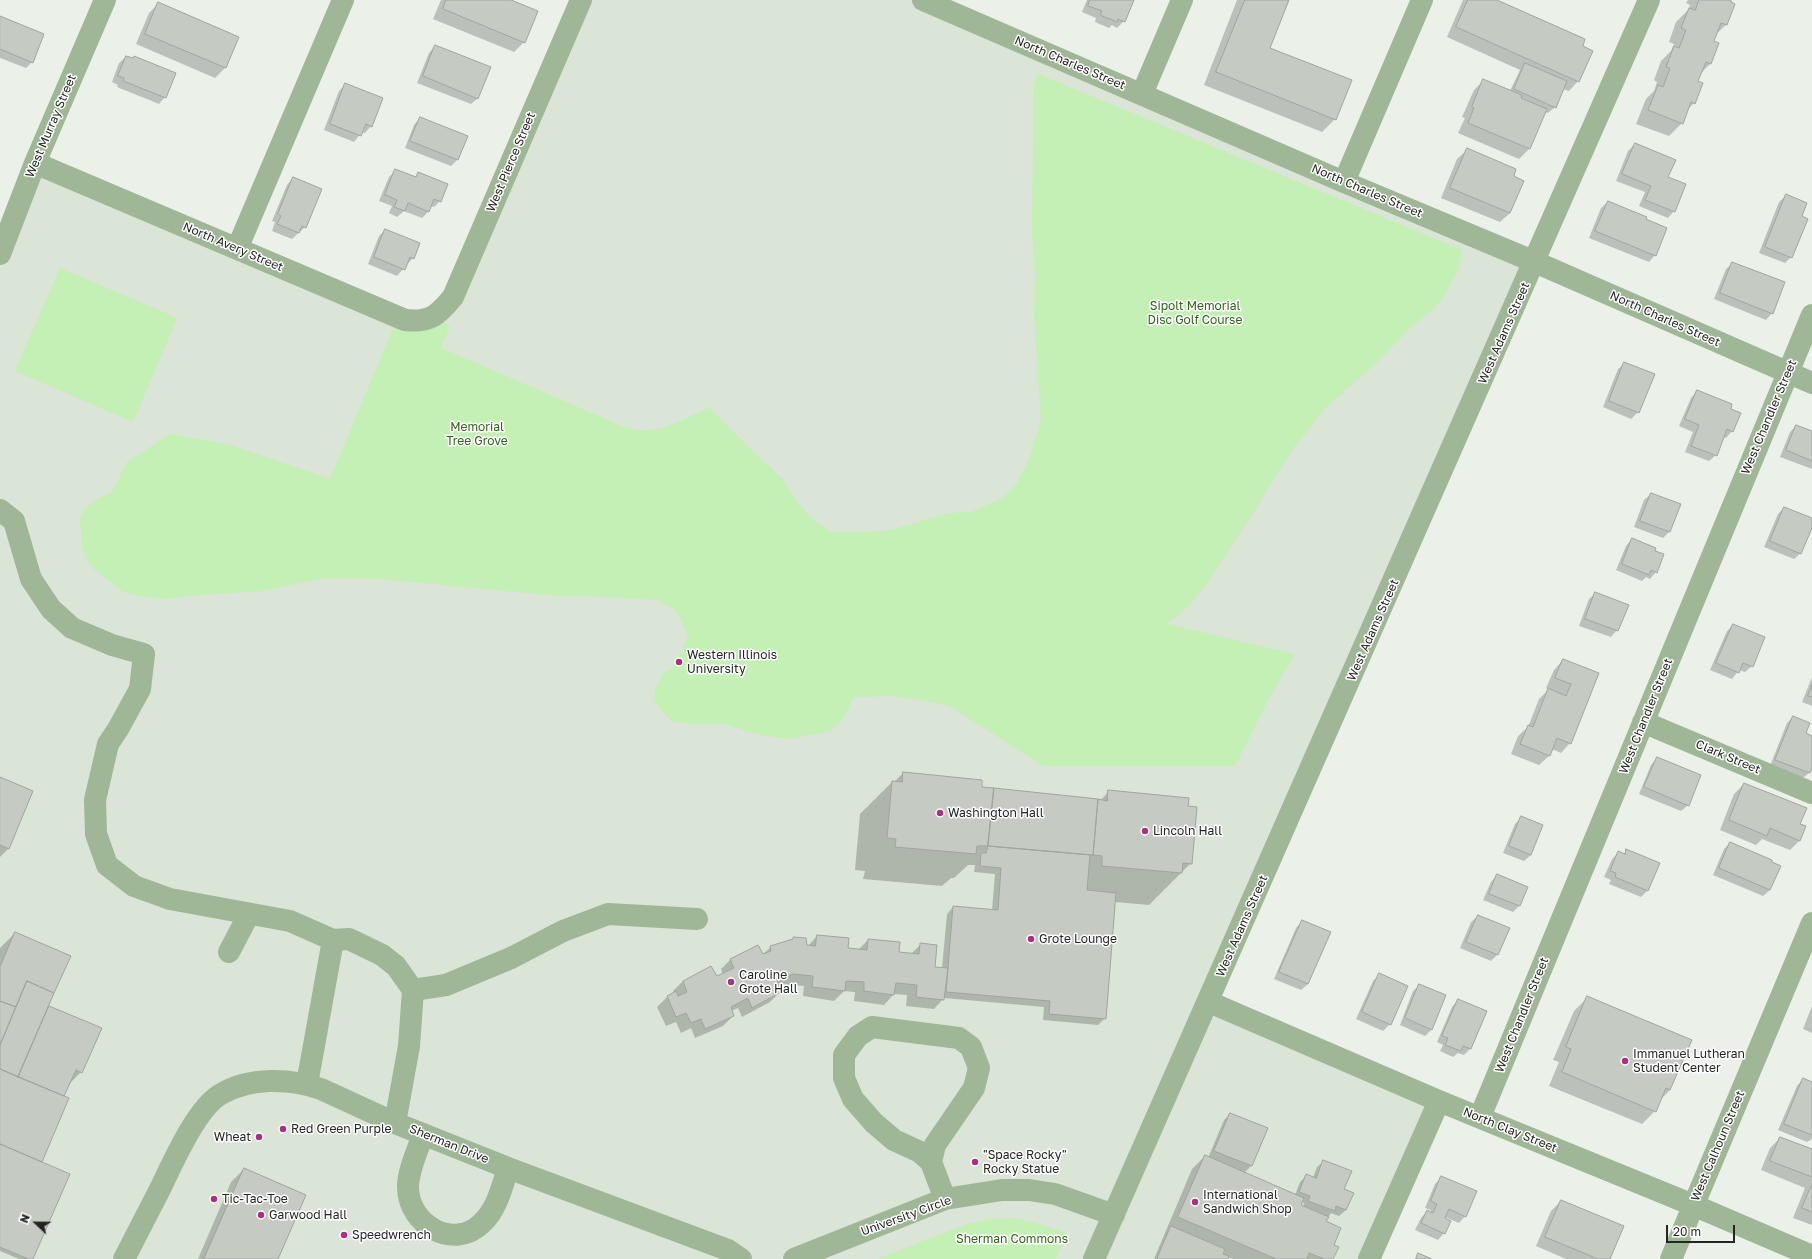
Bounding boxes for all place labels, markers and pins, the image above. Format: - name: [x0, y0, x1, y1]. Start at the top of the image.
- place label: Western Illinois University: [687, 648, 777, 676]
- marker: Western Illinois University: [674, 657, 684, 667]
- place label: Washington Hall: [948, 806, 1043, 820]
- marker: Washington Hall: [935, 808, 945, 818]
- place label: Lincoln Hall: [1153, 824, 1222, 838]
- marker: Lincoln Hall: [1140, 826, 1150, 836]
- place label: Grote Lounge: [1039, 932, 1117, 946]
- marker: Grote Lounge: [1026, 934, 1036, 944]
- place label: Caroline Grote Hall: [739, 968, 798, 996]
- marker: Caroline Grote Hall: [726, 977, 736, 987]
- place label: Immanuel Lutheran Student Center: [1633, 1047, 1745, 1075]
- marker: Immanuel Lutheran Student Center: [1620, 1056, 1630, 1066]
- place label: Red Green Purple: [291, 1122, 392, 1136]
- marker: Red Green Purple: [278, 1124, 288, 1134]
- place label: Wheat: [214, 1130, 251, 1144]
- marker: Wheat: [254, 1132, 264, 1142]
- place label: "Space Rocky" Rocky Statue: [983, 1148, 1067, 1176]
- marker: "Space Rocky" Rocky Statue: [970, 1157, 980, 1167]
- place label: International Sandwich Shop: [1203, 1188, 1292, 1216]
- place label: Tic-Tac-Toe: [222, 1192, 288, 1206]
- marker: Tic-Tac-Toe: [209, 1194, 219, 1204]
- marker: International Sandwich Shop: [1190, 1197, 1200, 1207]
- place label: Garwood Hall: [269, 1208, 347, 1222]
- marker: Garwood Hall: [256, 1210, 266, 1220]
- place label: Speedwrench: [352, 1228, 431, 1242]
- marker: Speedwrench: [339, 1230, 349, 1240]

